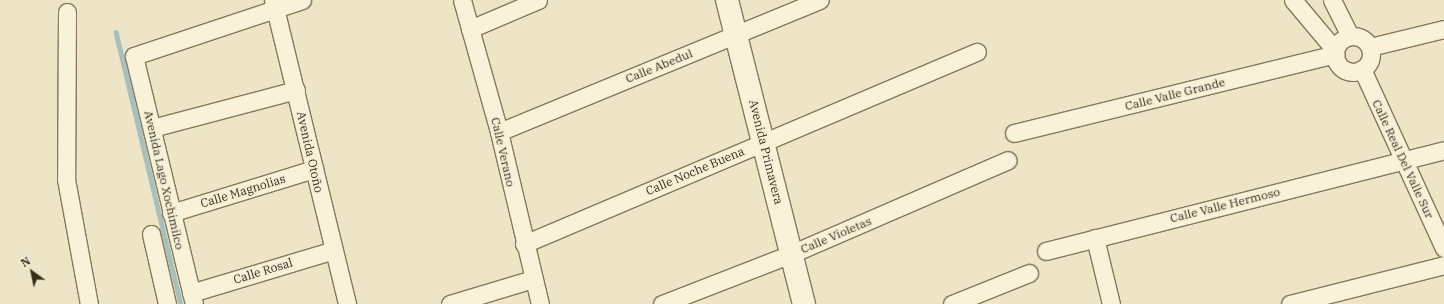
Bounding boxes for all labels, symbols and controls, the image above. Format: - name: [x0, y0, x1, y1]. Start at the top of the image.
- street label: Calle Abedul: [623, 46, 695, 86]
- street label: Calle Valle Grande: [1123, 75, 1227, 113]
- street label: Calle Real Del Valle Sur: [1369, 97, 1437, 221]
- street label: Avenida Primavera: [746, 98, 786, 206]
- street label: Avenida Lago Xochimilco: [141, 109, 187, 251]
- street label: Avenida Otoño: [294, 110, 326, 194]
- street label: Calle Verano: [488, 116, 518, 188]
- street label: Calle Noche Buena: [644, 144, 746, 198]
- street label: Calle Magnolias: [199, 171, 287, 211]
- street label: Calle Valle Hermoso: [1169, 184, 1281, 226]
- street label: Calle Violetas: [798, 214, 874, 256]
- north arrow: [12, 252, 52, 292]
- text: N: [18, 254, 33, 270]
- street label: Calle Rosal: [232, 255, 294, 287]

